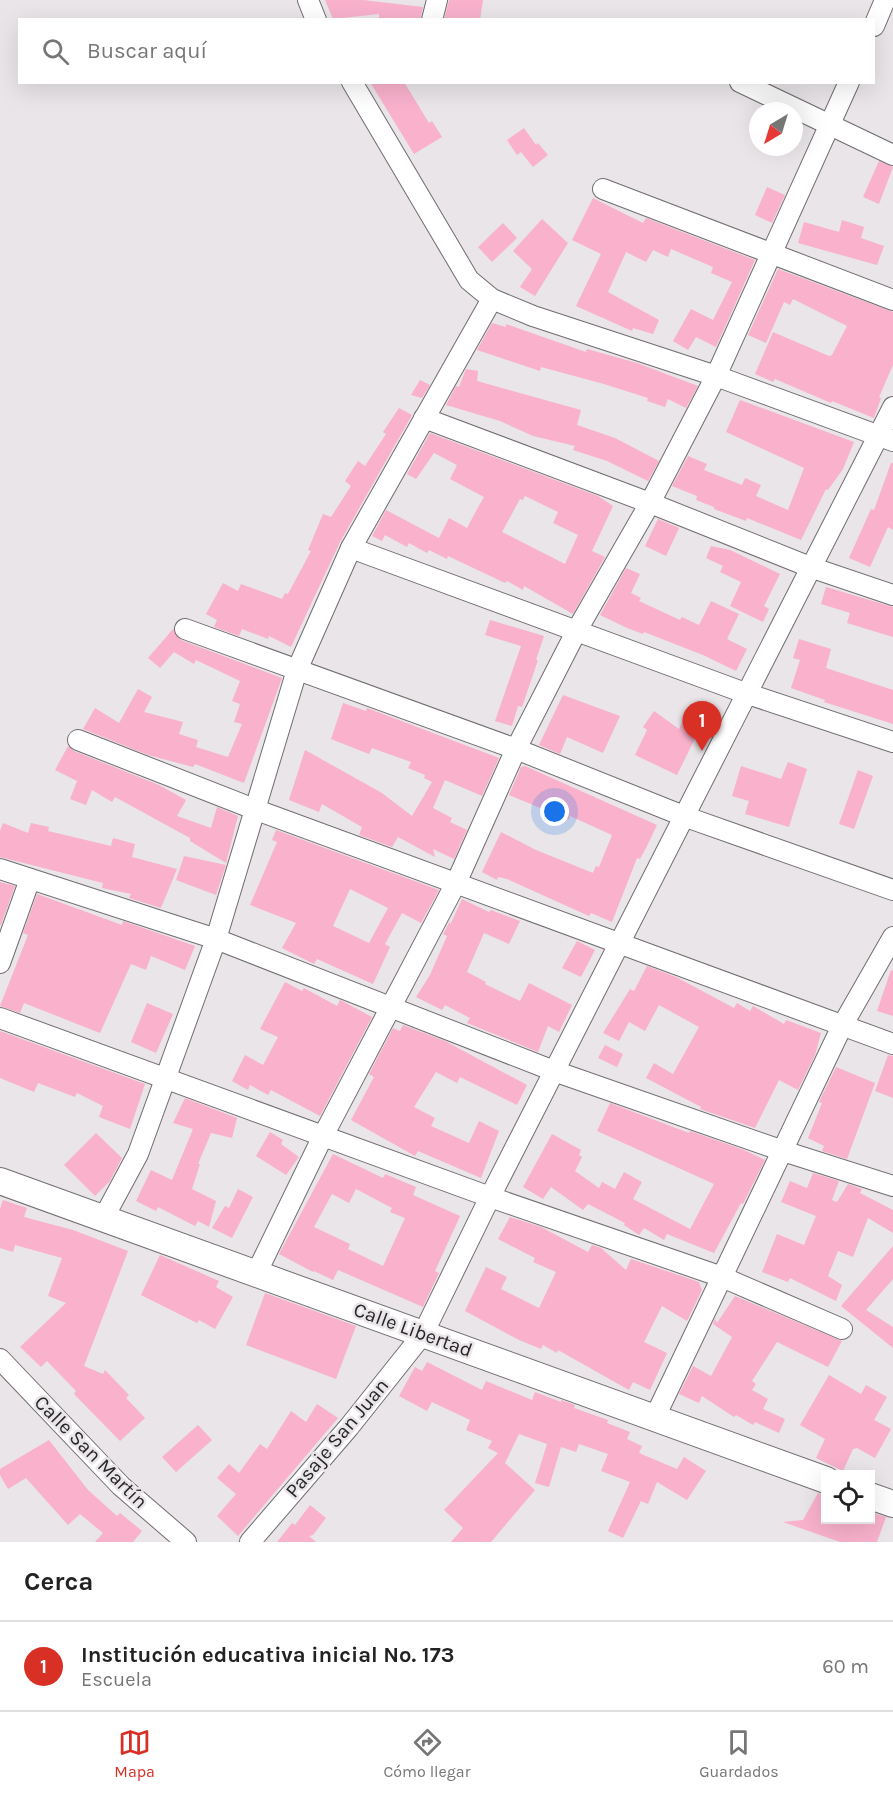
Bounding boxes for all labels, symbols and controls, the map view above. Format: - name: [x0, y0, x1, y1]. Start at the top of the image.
- search box: [18, 18, 875, 84]
- icon: search: [39, 35, 72, 68]
- text: Buscar aquí: [87, 38, 207, 64]
- north arrow: [749, 102, 803, 156]
- pin: 1: [682, 702, 722, 751]
- your location: [540, 797, 569, 826]
- street label: Calle Libertad: [351, 1298, 475, 1362]
- street label: Pasaje San Juan: [281, 1374, 393, 1502]
- street label: Calle San Martín: [30, 1391, 152, 1513]
- map controls: [821, 1470, 875, 1524]
- button: locate: [821, 1470, 875, 1524]
- text: Cerca: [24, 1566, 93, 1597]
- text: Institución educativa inicial No. 173: [81, 1642, 454, 1668]
- text: 1: [40, 1655, 47, 1678]
- text: 60 m: [822, 1655, 869, 1678]
- text: Escuela: [81, 1668, 152, 1691]
- tab: Mapa: [114, 1726, 155, 1781]
- tab: Cómo llegar: [384, 1726, 470, 1781]
- tab: Guardados: [699, 1726, 779, 1781]

